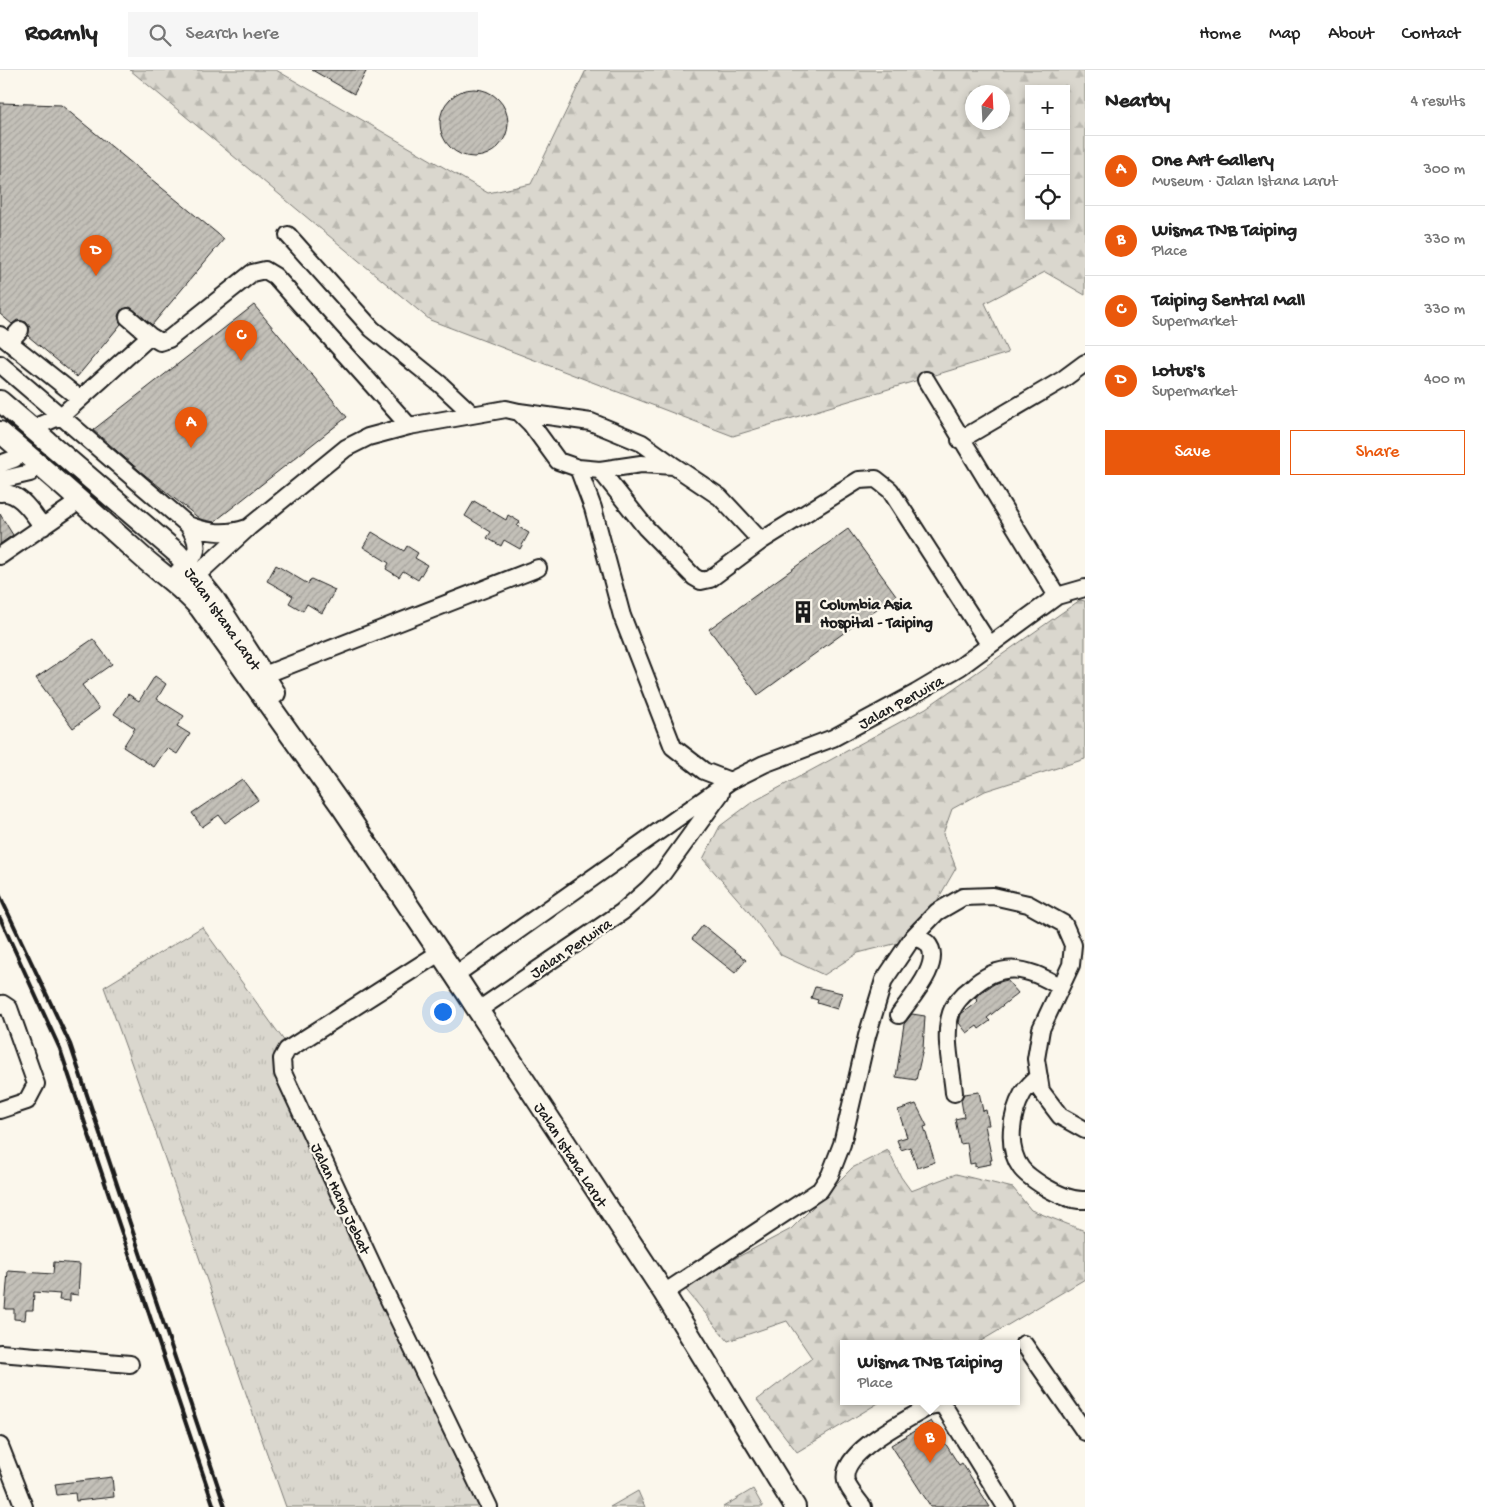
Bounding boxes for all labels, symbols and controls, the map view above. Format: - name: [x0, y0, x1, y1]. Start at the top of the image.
- search box: [128, 12, 478, 57]
- text: Roamly: [25, 20, 98, 49]
- icon: search: [146, 21, 174, 49]
- text: Search here: [186, 23, 279, 46]
- text: Home: [1199, 24, 1241, 45]
- text: Map: [1269, 24, 1300, 45]
- text: About: [1328, 24, 1374, 45]
- text: Contact: [1402, 24, 1460, 45]
- north arrow: [965, 85, 1010, 130]
- map controls: [1025, 85, 1070, 220]
- button: +: [1025, 85, 1070, 130]
- text: Nearby: [1105, 90, 1170, 115]
- text: 4 results: [1410, 93, 1465, 112]
- button: −: [1025, 130, 1070, 175]
- text: One Art Gallery: [1152, 150, 1274, 173]
- text: A: [1116, 161, 1126, 180]
- text: 300 m: [1423, 161, 1465, 180]
- text: Museum · Jalan Istana Larut: [1152, 173, 1337, 192]
- button: locate: [1025, 175, 1070, 220]
- text: Wisma TNB Taiping: [1152, 220, 1297, 243]
- text: B: [1117, 231, 1125, 250]
- text: 330 m: [1424, 231, 1465, 250]
- pin: D: [80, 235, 112, 276]
- text: Place: [1152, 243, 1187, 262]
- text: Taiping Sentral Mall: [1152, 290, 1305, 313]
- text: C: [1117, 301, 1125, 320]
- text: 330 m: [1424, 301, 1465, 320]
- text: Supermarket: [1152, 313, 1237, 332]
- pin: C: [225, 320, 257, 361]
- text: Lotus's: [1152, 360, 1204, 383]
- text: D: [1116, 371, 1126, 390]
- text: 400 m: [1424, 371, 1465, 390]
- text: Supermarket: [1152, 383, 1237, 402]
- pin: A: [175, 407, 207, 448]
- button: Save: [1105, 430, 1280, 475]
- button: Share: [1290, 430, 1465, 475]
- street label: Jalan Istana Larut: [179, 565, 264, 676]
- place label: Columbia Asia Hospital - Taiping: [819, 597, 933, 634]
- building icon: Columbia Asia Hospital - Taiping: [790, 599, 816, 625]
- street label: Jalan Perwira: [856, 672, 949, 735]
- street label: Jalan Perwira: [528, 915, 617, 984]
- your location: [430, 999, 456, 1025]
- street label: Jalan Istana Larut: [528, 1100, 611, 1213]
- street label: Jalan Hang Jebat: [305, 1141, 373, 1259]
- popup: [840, 1340, 1020, 1405]
- text: Wisma TNB Taiping: [857, 1352, 1003, 1375]
- text: Place: [857, 1375, 892, 1394]
- pin: B: [914, 1422, 946, 1463]

